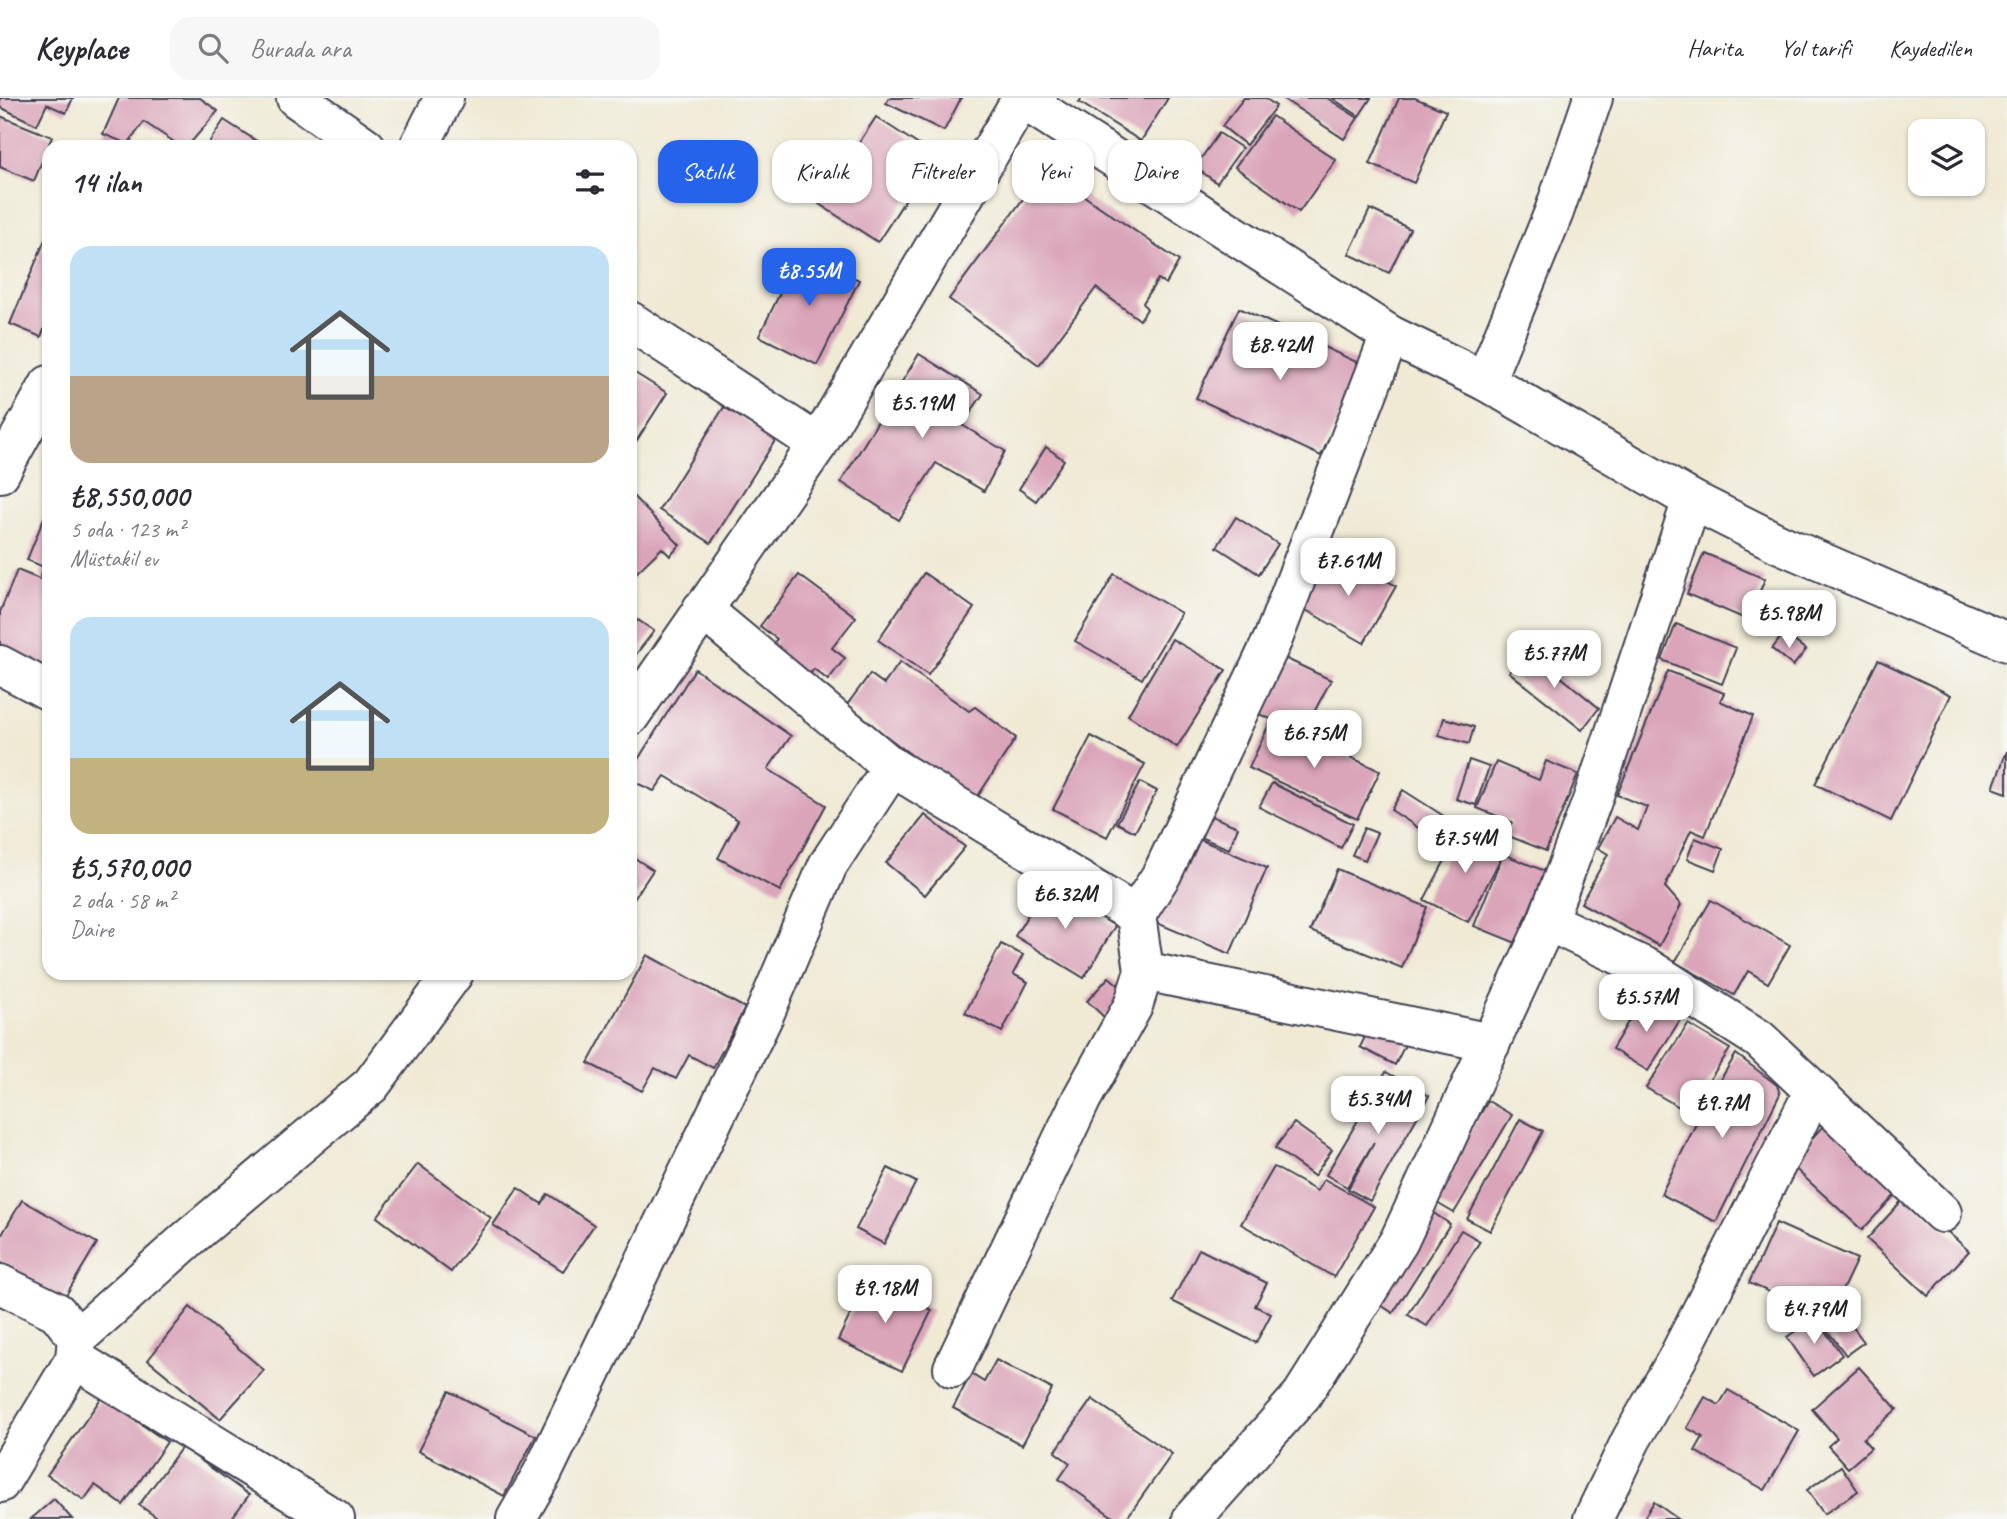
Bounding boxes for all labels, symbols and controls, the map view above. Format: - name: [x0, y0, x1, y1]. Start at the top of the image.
- search box: [170, 17, 660, 80]
- text: Keyplace: [35, 27, 128, 69]
- icon: search: [194, 29, 232, 67]
- text: Burada ara: [250, 32, 351, 65]
- text: Harita: [1687, 33, 1742, 63]
- text: Yol tarifi: [1780, 33, 1851, 63]
- text: Kaydedilen: [1889, 33, 1972, 63]
- map controls: [1908, 119, 1985, 196]
- button: layers: [1908, 119, 1985, 196]
- chip: Satılık: [658, 140, 758, 203]
- chip: Kiralık: [772, 140, 872, 203]
- chip: Filtreler: [886, 140, 998, 203]
- chip: Yeni: [1012, 140, 1094, 203]
- chip: Daire: [1108, 140, 1202, 203]
- text: 14 ilan: [70, 163, 142, 201]
- icon: filters: [571, 163, 609, 201]
- pin: ₺8.55M: [752, 248, 866, 308]
- text: ₺8.55M: [778, 256, 840, 285]
- icon: home: [277, 292, 403, 418]
- pin: ₺8.42M: [1223, 322, 1337, 382]
- text: ₺8.42M: [1249, 330, 1311, 359]
- pin: ₺5.19M: [865, 380, 979, 440]
- text: ₺5.19M: [891, 388, 953, 417]
- text: ₺8,550,000: [70, 477, 189, 515]
- text: 5 oda · 123 m²: [70, 515, 185, 544]
- pin: ₺7.61M: [1291, 538, 1405, 598]
- text: Müstakil ev: [70, 544, 158, 573]
- text: ₺7.61M: [1316, 546, 1380, 575]
- pin: ₺5.98M: [1732, 590, 1846, 650]
- text: ₺5.98M: [1758, 598, 1820, 627]
- pin: ₺5.77M: [1497, 630, 1611, 690]
- text: ₺5.77M: [1523, 638, 1585, 667]
- icon: home: [277, 663, 403, 789]
- pin: ₺6.75M: [1257, 710, 1371, 770]
- text: ₺6.75M: [1283, 718, 1345, 747]
- pin: ₺7.54M: [1408, 816, 1522, 875]
- text: ₺7.54M: [1434, 823, 1496, 852]
- text: ₺5,570,000: [70, 848, 189, 886]
- pin: ₺6.32M: [1008, 872, 1122, 931]
- text: ₺6.32M: [1033, 879, 1097, 908]
- text: 2 oda · 58 m²: [70, 886, 174, 915]
- text: Daire: [70, 915, 113, 944]
- pin: ₺5.57M: [1589, 974, 1703, 1034]
- text: ₺5.57M: [1615, 982, 1677, 1011]
- pin: ₺5.34M: [1321, 1076, 1435, 1136]
- pin: ₺9.7M: [1673, 1080, 1771, 1140]
- text: ₺5.34M: [1347, 1084, 1409, 1113]
- text: ₺9.7M: [1696, 1088, 1748, 1117]
- pin: ₺9.18M: [828, 1266, 942, 1325]
- text: ₺9.18M: [854, 1273, 916, 1302]
- pin: ₺4.79M: [1757, 1286, 1871, 1346]
- text: ₺4.79M: [1783, 1294, 1845, 1323]

